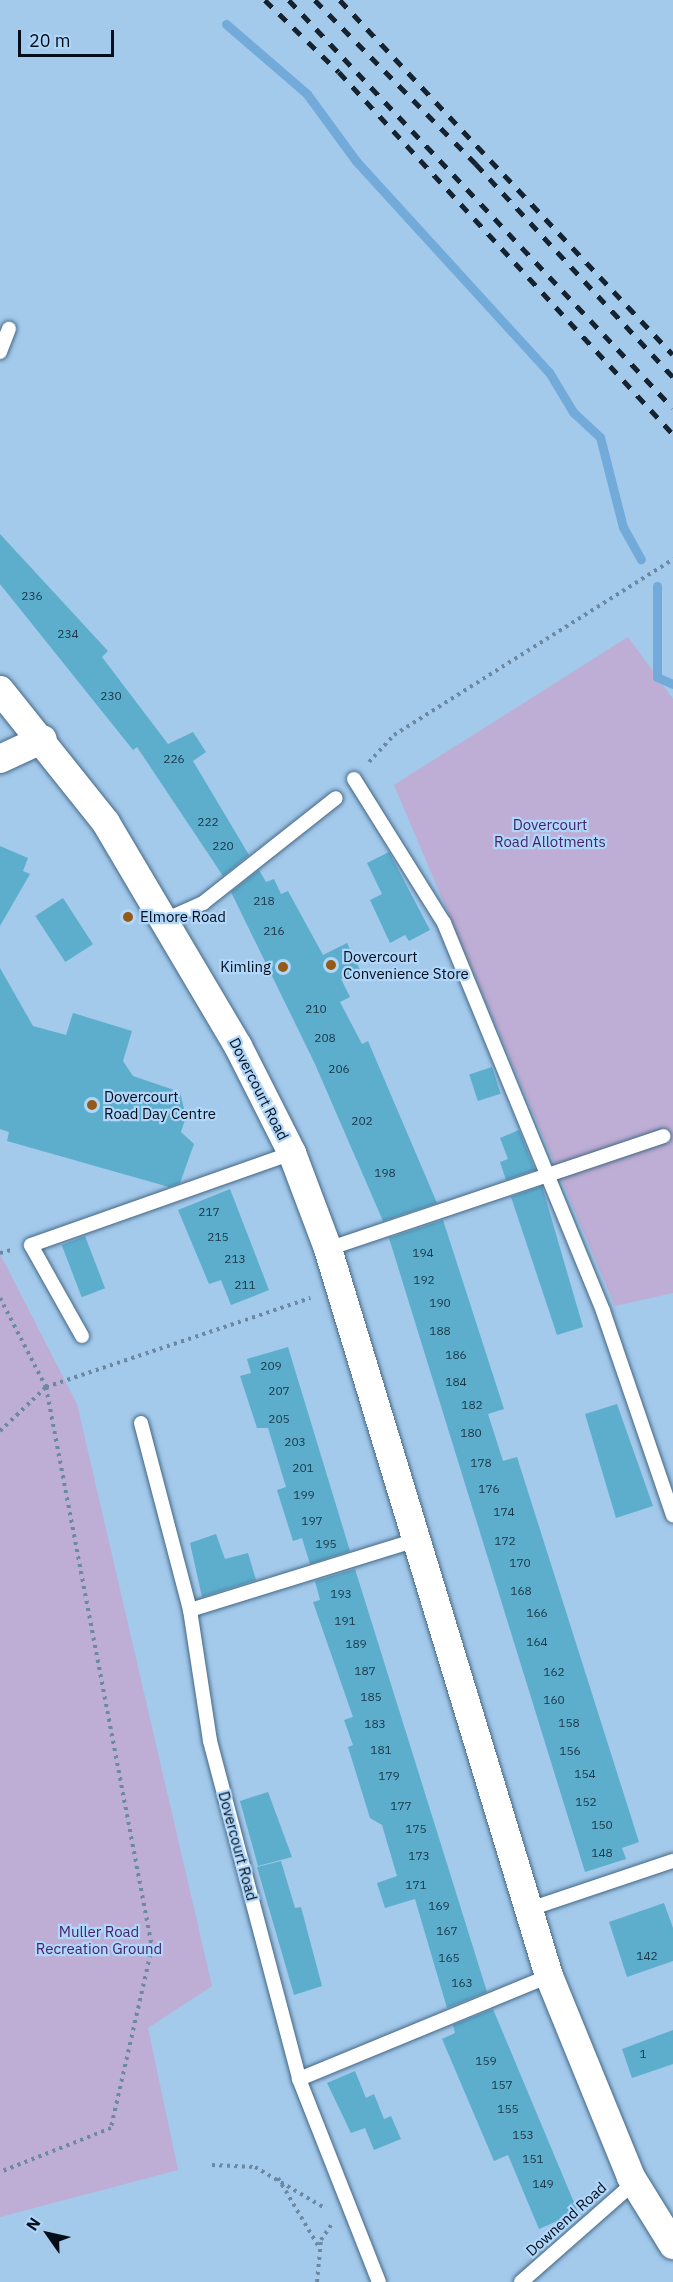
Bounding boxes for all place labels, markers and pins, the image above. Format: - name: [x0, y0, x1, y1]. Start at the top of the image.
- place label: Elmore Road: [140, 908, 226, 926]
- marker: Elmore Road: [121, 910, 135, 924]
- place label: Dovercourt Convenience Store: [343, 947, 469, 982]
- place label: Kimling: [220, 958, 271, 976]
- marker: Dovercourt Convenience Store: [324, 958, 338, 972]
- marker: Kimling: [276, 960, 290, 974]
- place label: Dovercourt Road Day Centre: [104, 1087, 216, 1122]
- marker: Dovercourt Road Day Centre: [85, 1098, 99, 1112]

